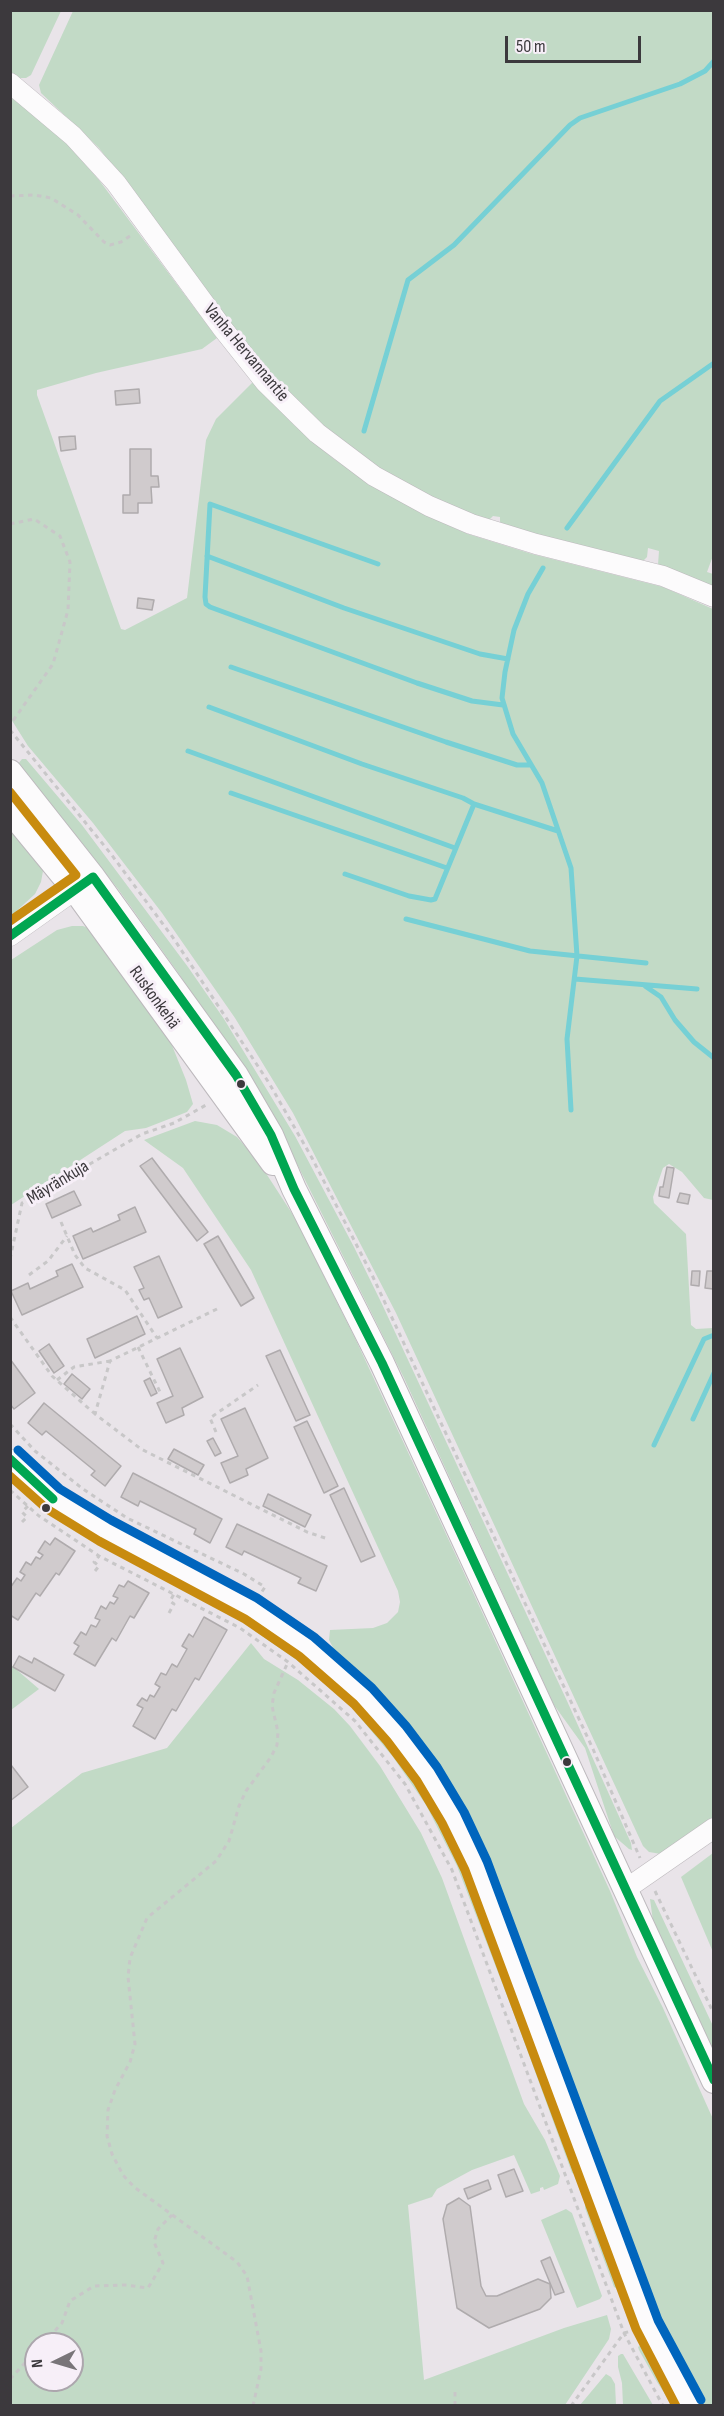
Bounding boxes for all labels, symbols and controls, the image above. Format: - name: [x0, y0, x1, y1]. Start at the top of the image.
- scale bar: [508, 24, 644, 62]
- text: 50 m: [516, 36, 546, 57]
- street label: Vanha Hervannantie: [199, 300, 293, 406]
- street label: Ruskonkehä: [124, 962, 184, 1034]
- unlabelled marker: [235, 1078, 247, 1090]
- street label: Mäyränkuja: [23, 1156, 93, 1210]
- unlabelled marker: [40, 1502, 52, 1514]
- unlabelled marker: [561, 1756, 573, 1768]
- north arrow: [24, 2332, 84, 2392]
- text: N: [28, 2358, 47, 2369]

